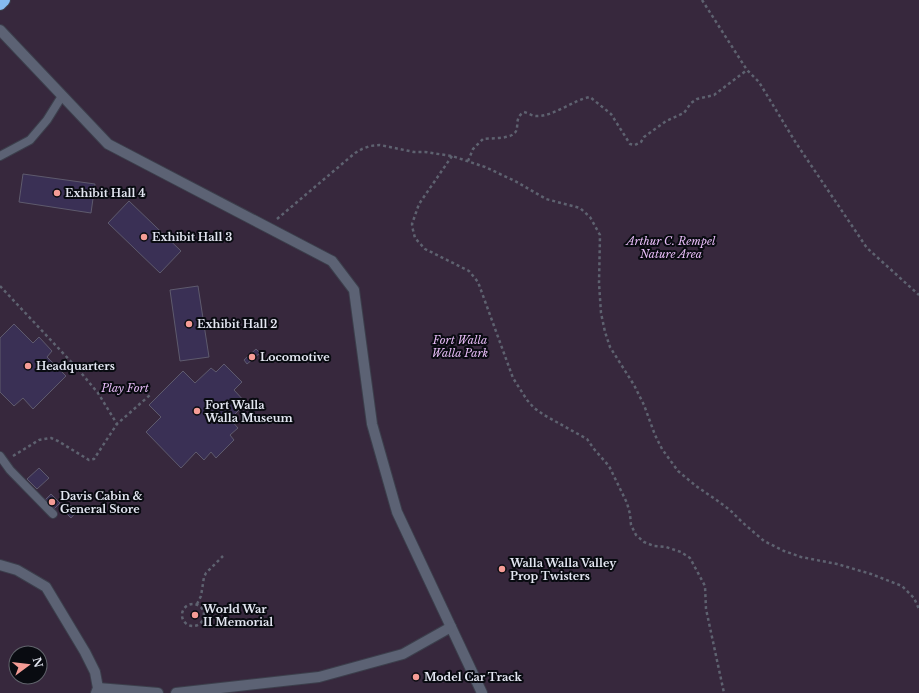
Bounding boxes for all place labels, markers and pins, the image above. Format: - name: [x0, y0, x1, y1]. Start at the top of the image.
- place label: Exhibit Hall 4: [65, 186, 146, 200]
- marker: Exhibit Hall 4: [52, 188, 62, 198]
- place label: Exhibit Hall 3: [152, 230, 232, 244]
- marker: Exhibit Hall 3: [139, 232, 149, 242]
- place label: Exhibit Hall 2: [197, 317, 277, 331]
- marker: Exhibit Hall 2: [184, 319, 194, 329]
- place label: Locomotive: [260, 350, 330, 364]
- marker: Locomotive: [247, 352, 257, 362]
- place label: Headquarters: [36, 359, 115, 373]
- marker: Headquarters: [23, 361, 33, 371]
- place label: Fort Walla Walla Museum: [204, 398, 293, 425]
- marker: Fort Walla Walla Museum: [192, 406, 202, 416]
- place label: Davis Cabin & General Store: [60, 489, 143, 516]
- marker: Davis Cabin & General Store: [47, 497, 57, 507]
- place label: Walla Walla Valley Prop Twisters: [509, 556, 617, 583]
- marker: Walla Walla Valley Prop Twisters: [497, 564, 507, 574]
- place label: World War II Memorial: [202, 602, 273, 629]
- marker: World War II Memorial: [190, 610, 200, 620]
- place label: Model Car Track: [424, 670, 523, 684]
- marker: Model Car Track: [411, 672, 421, 682]

